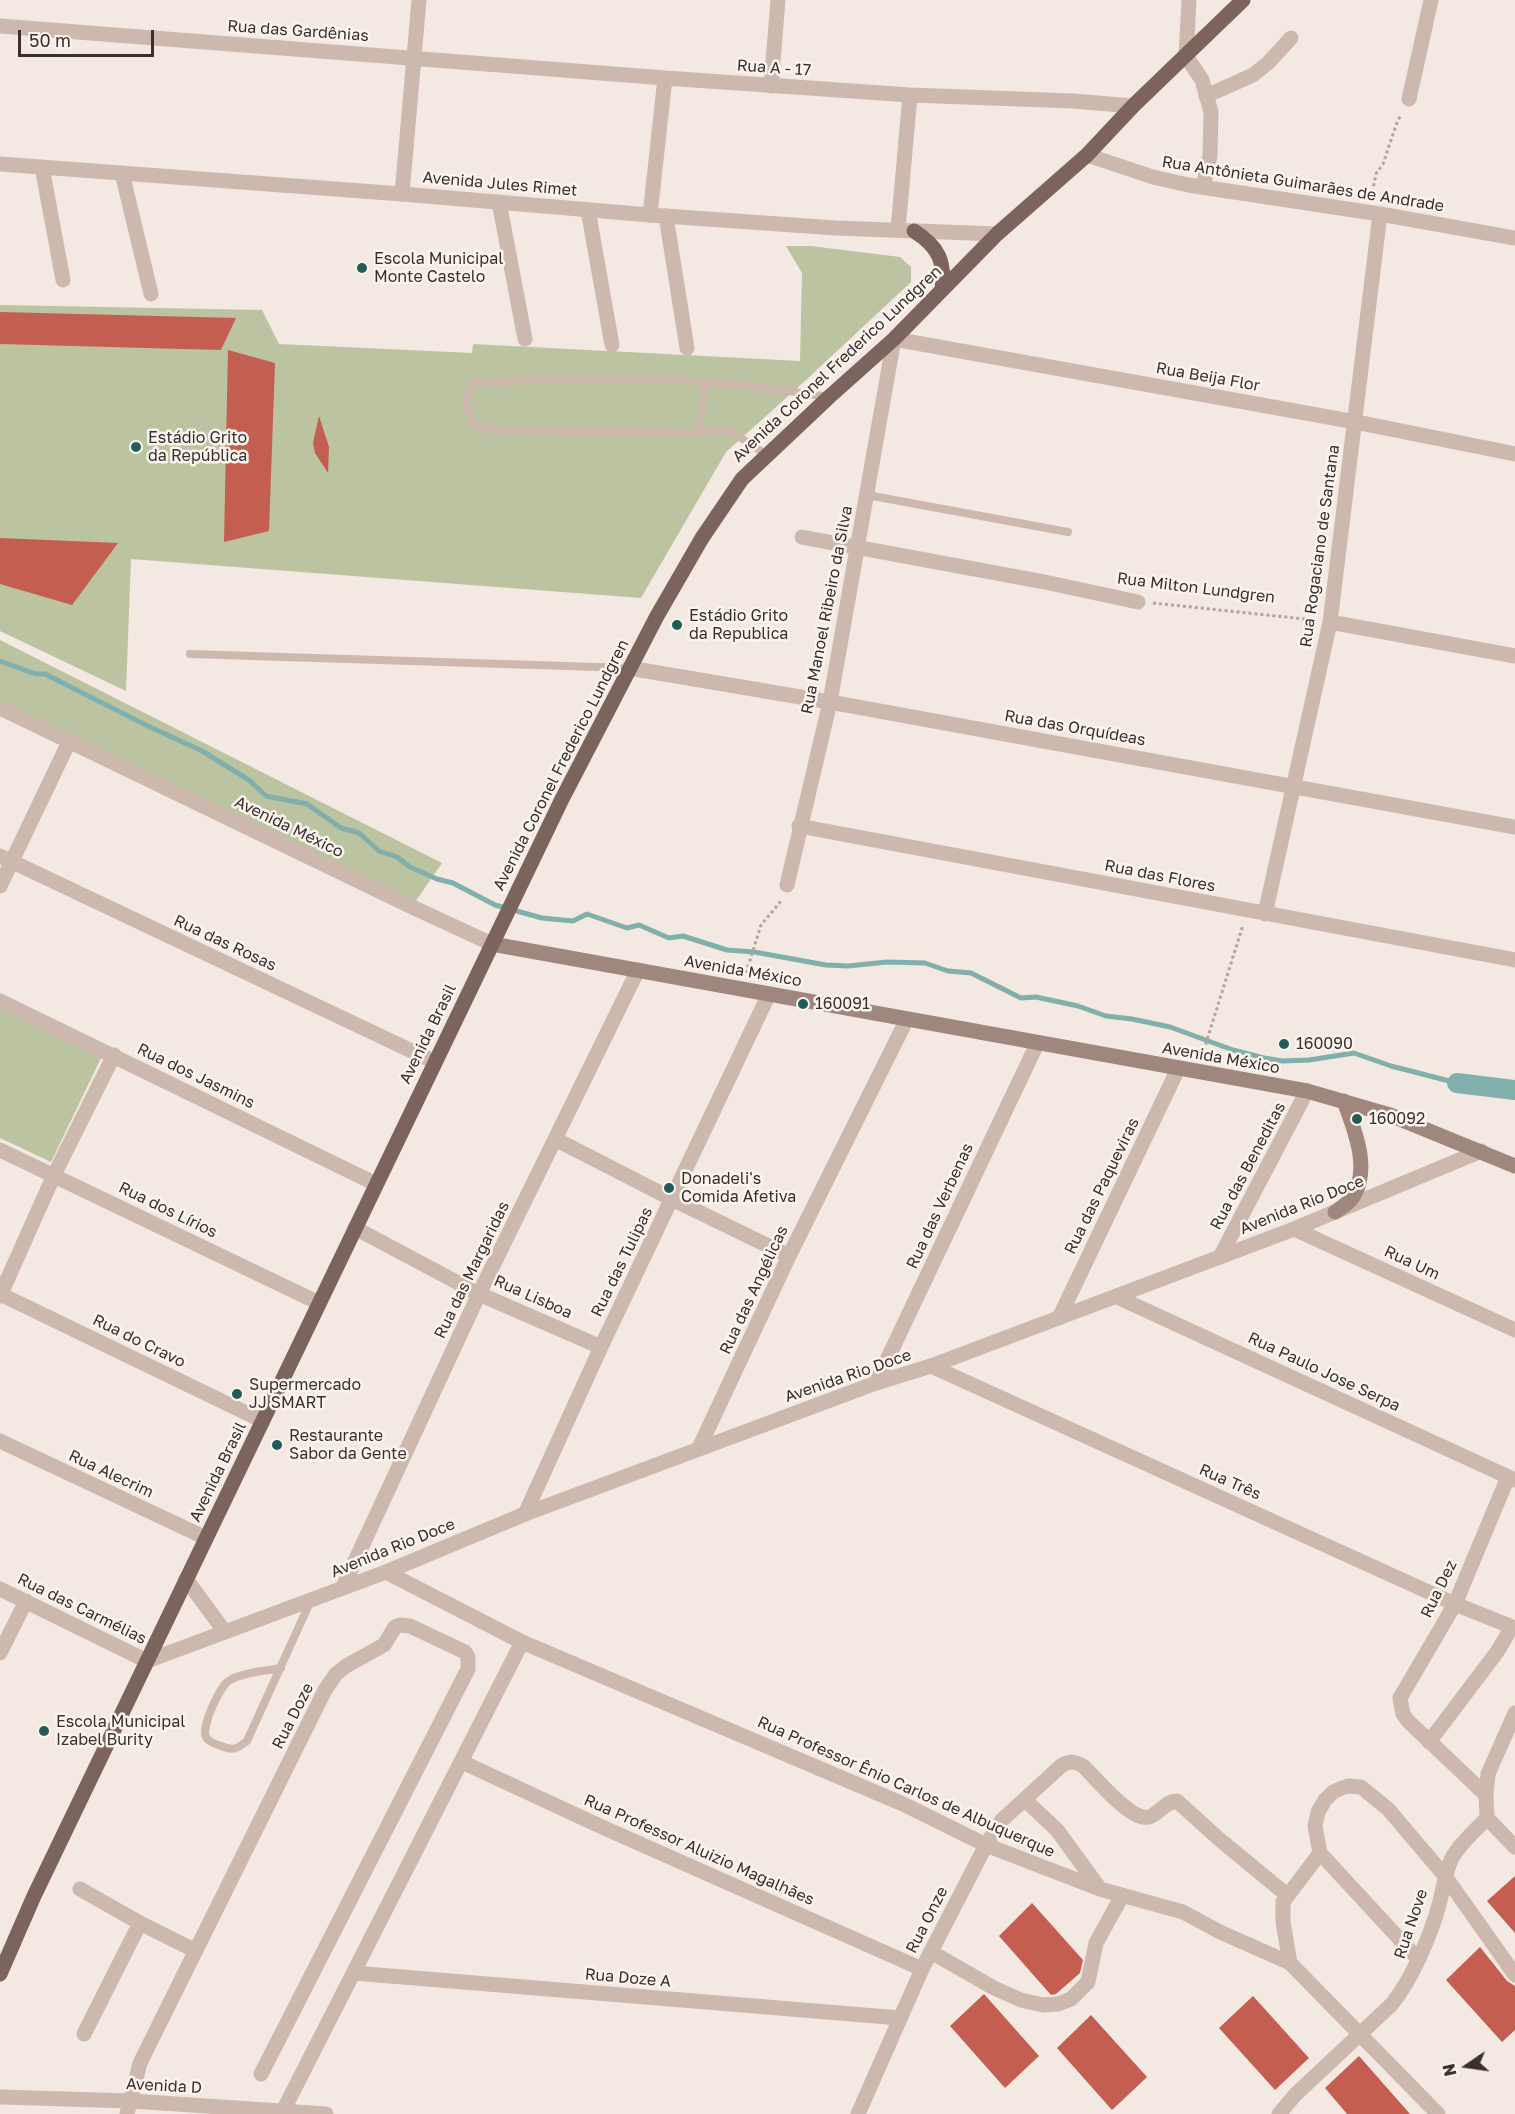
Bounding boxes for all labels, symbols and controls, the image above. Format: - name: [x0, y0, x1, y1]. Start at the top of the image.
- street label: Rua das Gardênias: [227, 16, 369, 46]
- scale bar: [21, 18, 158, 56]
- text: 50 m: [29, 29, 71, 51]
- street label: Rua A - 17: [736, 56, 812, 80]
- street label: Rua Antônieta Guimarães de Andrade: [1160, 152, 1446, 216]
- street label: Avenida Jules Rimet: [422, 168, 578, 200]
- place label: Escola Municipal Monte Castelo: [374, 249, 503, 287]
- marker: Escola Municipal Monte Castelo: [355, 261, 369, 275]
- street label: Avenida Coronel Frederico Lundgren: [728, 262, 946, 466]
- street label: Rua Beija Flor: [1155, 358, 1261, 396]
- place label: Estádio Grito da República: [148, 428, 247, 466]
- marker: Estádio Grito da República: [129, 440, 143, 454]
- street label: Rua Rogaciano de Santana: [1296, 443, 1344, 649]
- street label: Rua Manoel Ribeiro da Silva: [797, 504, 857, 716]
- street label: Rua Milton Lundgren: [1116, 569, 1276, 607]
- place label: Estádio Grito da Republica: [689, 606, 788, 644]
- marker: Estádio Grito da Republica: [670, 618, 684, 632]
- street label: Avenida Coronel Frederico Lundgren: [489, 636, 633, 894]
- street label: Rua das Orquídeas: [1003, 706, 1147, 750]
- street label: Avenida México: [231, 792, 347, 862]
- street label: Rua das Flores: [1103, 856, 1217, 896]
- street label: Rua das Rosas: [171, 911, 279, 975]
- street label: Avenida México: [683, 951, 803, 991]
- street label: Avenida Brasil: [396, 981, 460, 1087]
- place label: 160091: [815, 994, 870, 1014]
- marker: 160091: [796, 997, 810, 1011]
- place label: 160090: [1296, 1034, 1353, 1054]
- marker: 160090: [1277, 1037, 1291, 1051]
- street label: Avenida México: [1161, 1038, 1281, 1078]
- street label: Rua dos Jasmins: [134, 1039, 258, 1113]
- street label: Rua das Beneditas: [1206, 1099, 1290, 1233]
- place label: 160092: [1369, 1109, 1425, 1129]
- marker: 160092: [1350, 1112, 1364, 1126]
- street label: Rua das Paqueviras: [1061, 1115, 1143, 1257]
- street label: Rua das Verbenas: [902, 1140, 978, 1272]
- place label: Donadeli's Comida Afetiva: [681, 1169, 796, 1207]
- street label: Avenida Rio Doce: [1237, 1171, 1367, 1239]
- street label: Rua dos Lírios: [116, 1178, 220, 1242]
- marker: Donadeli's Comida Afetiva: [662, 1181, 676, 1195]
- street label: Rua das Margaridas: [430, 1198, 514, 1342]
- street label: Rua das Tulipas: [587, 1204, 657, 1320]
- street label: Rua das Angélicas: [716, 1223, 792, 1357]
- street label: Rua Um: [1381, 1242, 1443, 1284]
- street label: Rua Lisboa: [491, 1271, 575, 1323]
- street label: Rua do Cravo: [90, 1310, 188, 1372]
- street label: Rua Paulo Jose Serpa: [1245, 1328, 1403, 1416]
- street label: Avenida Rio Doce: [782, 1345, 914, 1407]
- place label: Supermercado JJ SMART: [249, 1375, 361, 1413]
- marker: Supermercado JJ SMART: [230, 1387, 244, 1401]
- street label: Avenida Brasil: [186, 1419, 250, 1525]
- place label: Restaurante Sabor da Gente: [289, 1426, 407, 1464]
- marker: Restaurante Sabor da Gente: [270, 1438, 284, 1452]
- street label: Rua Alecrim: [66, 1446, 156, 1502]
- street label: Rua Três: [1196, 1460, 1264, 1504]
- street label: Avenida Rio Doce: [328, 1514, 458, 1582]
- street label: Rua Dez: [1417, 1557, 1461, 1621]
- street label: Rua das Carmélias: [14, 1569, 150, 1649]
- street label: Rua Doze: [268, 1680, 318, 1752]
- place label: Escola Municipal Izabel Burity: [56, 1712, 185, 1750]
- street label: Rua Professor Ênio Carlos de Albuquerque: [754, 1712, 1058, 1862]
- marker: Escola Municipal Izabel Burity: [37, 1724, 51, 1738]
- street label: Rua Professor Aluizio Magalhães: [581, 1790, 817, 1910]
- street label: Rua Onze: [902, 1883, 952, 1957]
- street label: Rua Nove: [1390, 1887, 1432, 1961]
- street label: Rua Doze A: [584, 1965, 672, 1991]
- north arrow: [1437, 2036, 1497, 2096]
- text: N: [1438, 2062, 1461, 2078]
- street label: Avenida D: [126, 2074, 202, 2098]

